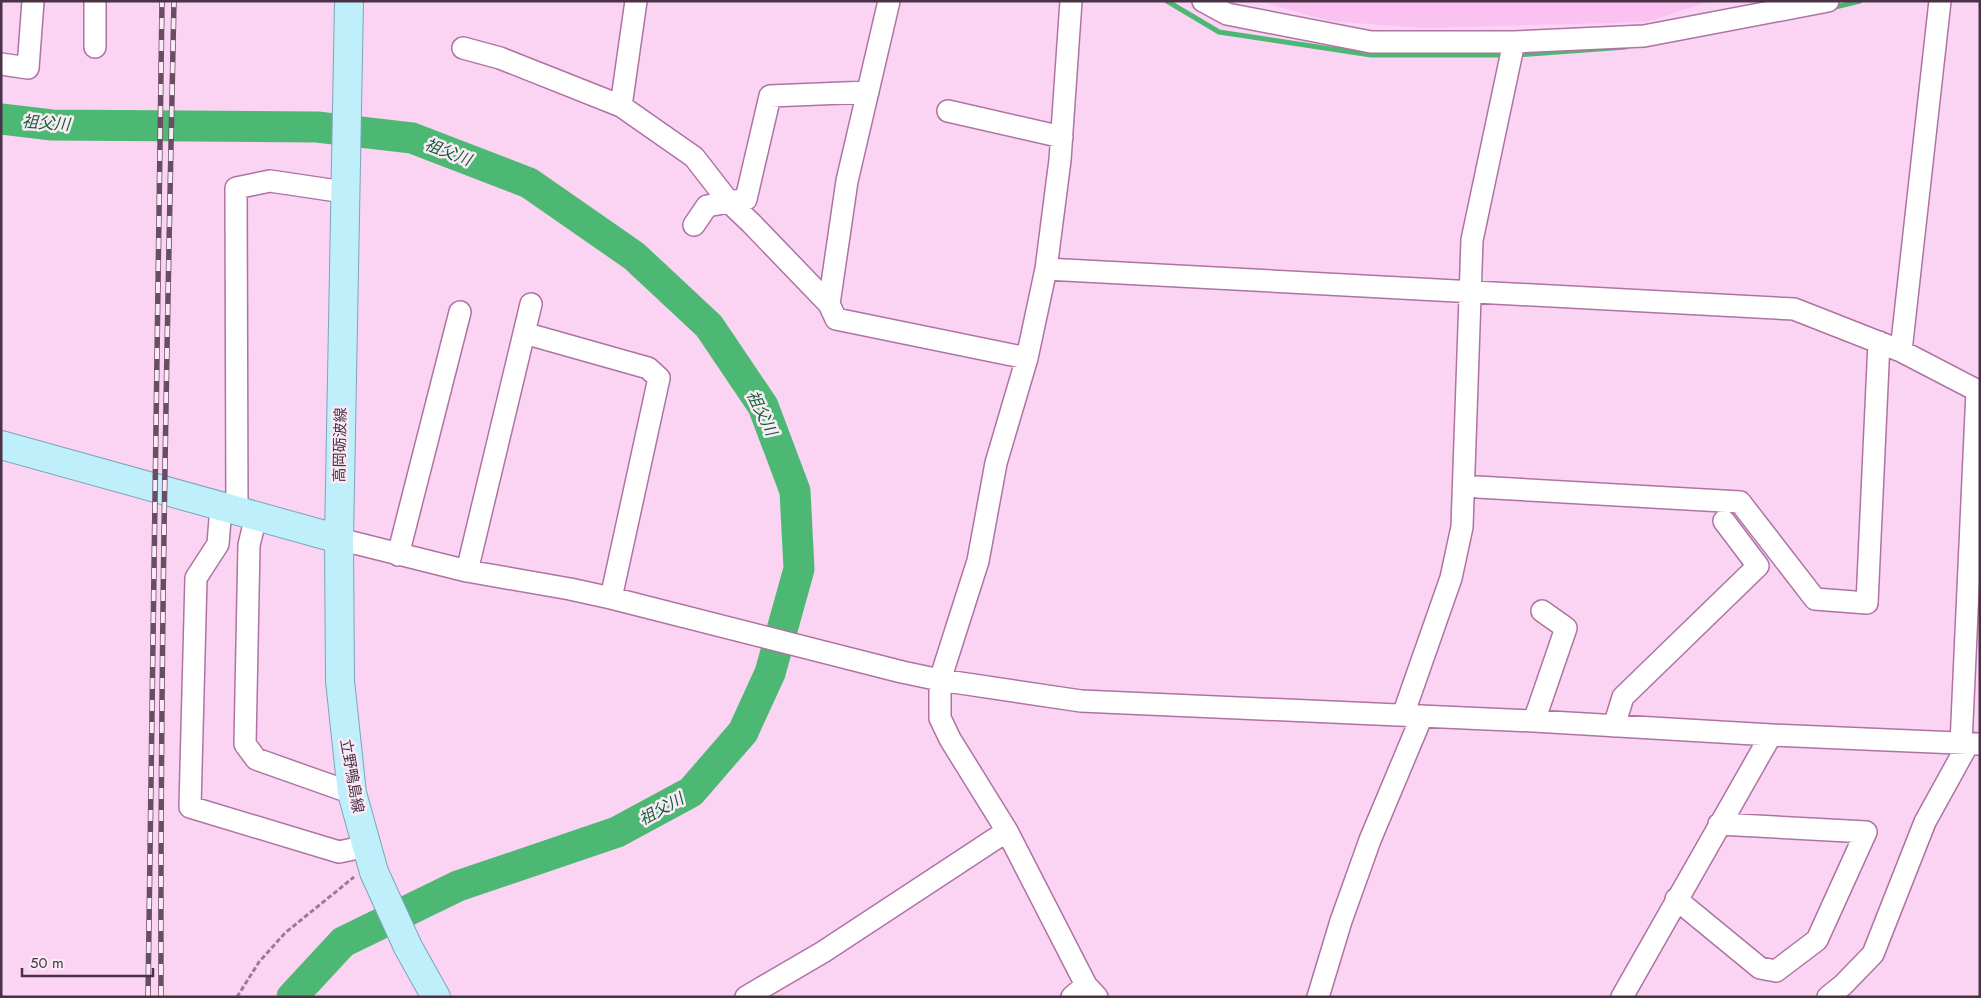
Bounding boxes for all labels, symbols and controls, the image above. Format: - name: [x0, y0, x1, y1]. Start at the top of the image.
- water label: 祖父川: [21, 110, 73, 136]
- water label: 祖父川: [421, 133, 476, 172]
- water label: 祖父川: [741, 386, 784, 441]
- street label: 高岡砺波線: [328, 407, 352, 483]
- street label: 立野鴨島線: [335, 737, 369, 815]
- water label: 祖父川: [634, 786, 689, 831]
- scale bar: [22, 946, 154, 978]
- text: 50 m: [30, 952, 64, 974]

